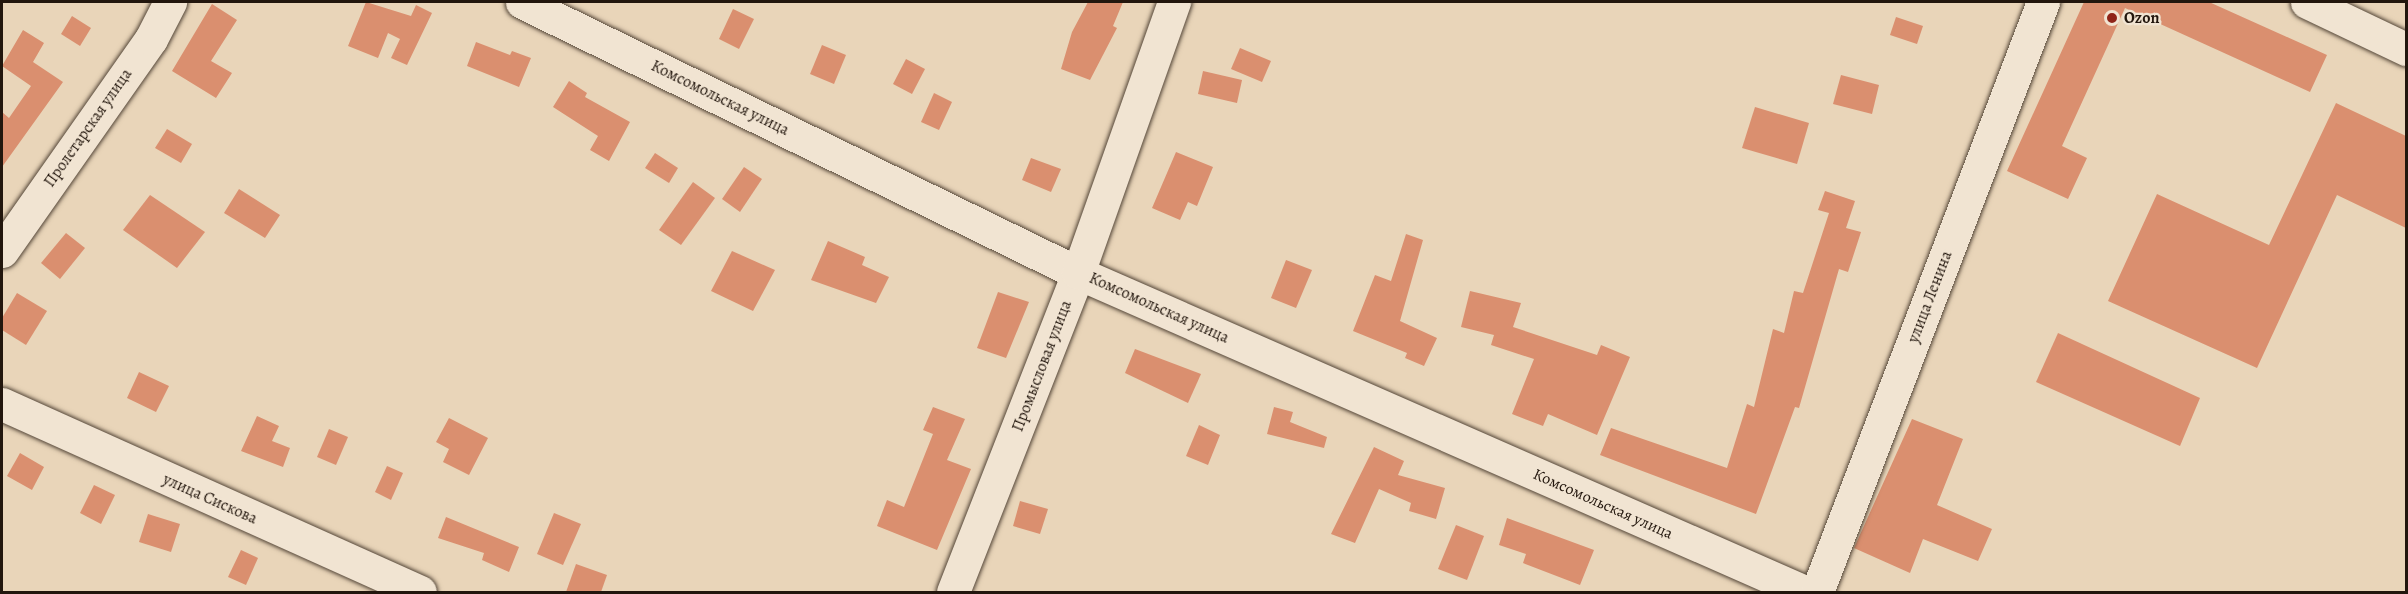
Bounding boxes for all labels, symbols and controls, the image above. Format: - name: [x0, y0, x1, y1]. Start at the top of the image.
- place label: Ozon: [2124, 8, 2159, 28]
- marker: Ozon: [2105, 11, 2119, 25]
- street label: Комсомольская улица: [648, 56, 792, 140]
- street label: Пролетарская улица: [40, 65, 136, 191]
- street label: улица Ленина: [1904, 248, 1956, 346]
- street label: Комсомольская улица: [1086, 268, 1232, 348]
- street label: Промысловая улица: [1008, 298, 1076, 434]
- street label: Комсомольская улица: [1530, 464, 1676, 544]
- street label: улица Сискова: [160, 470, 260, 528]

